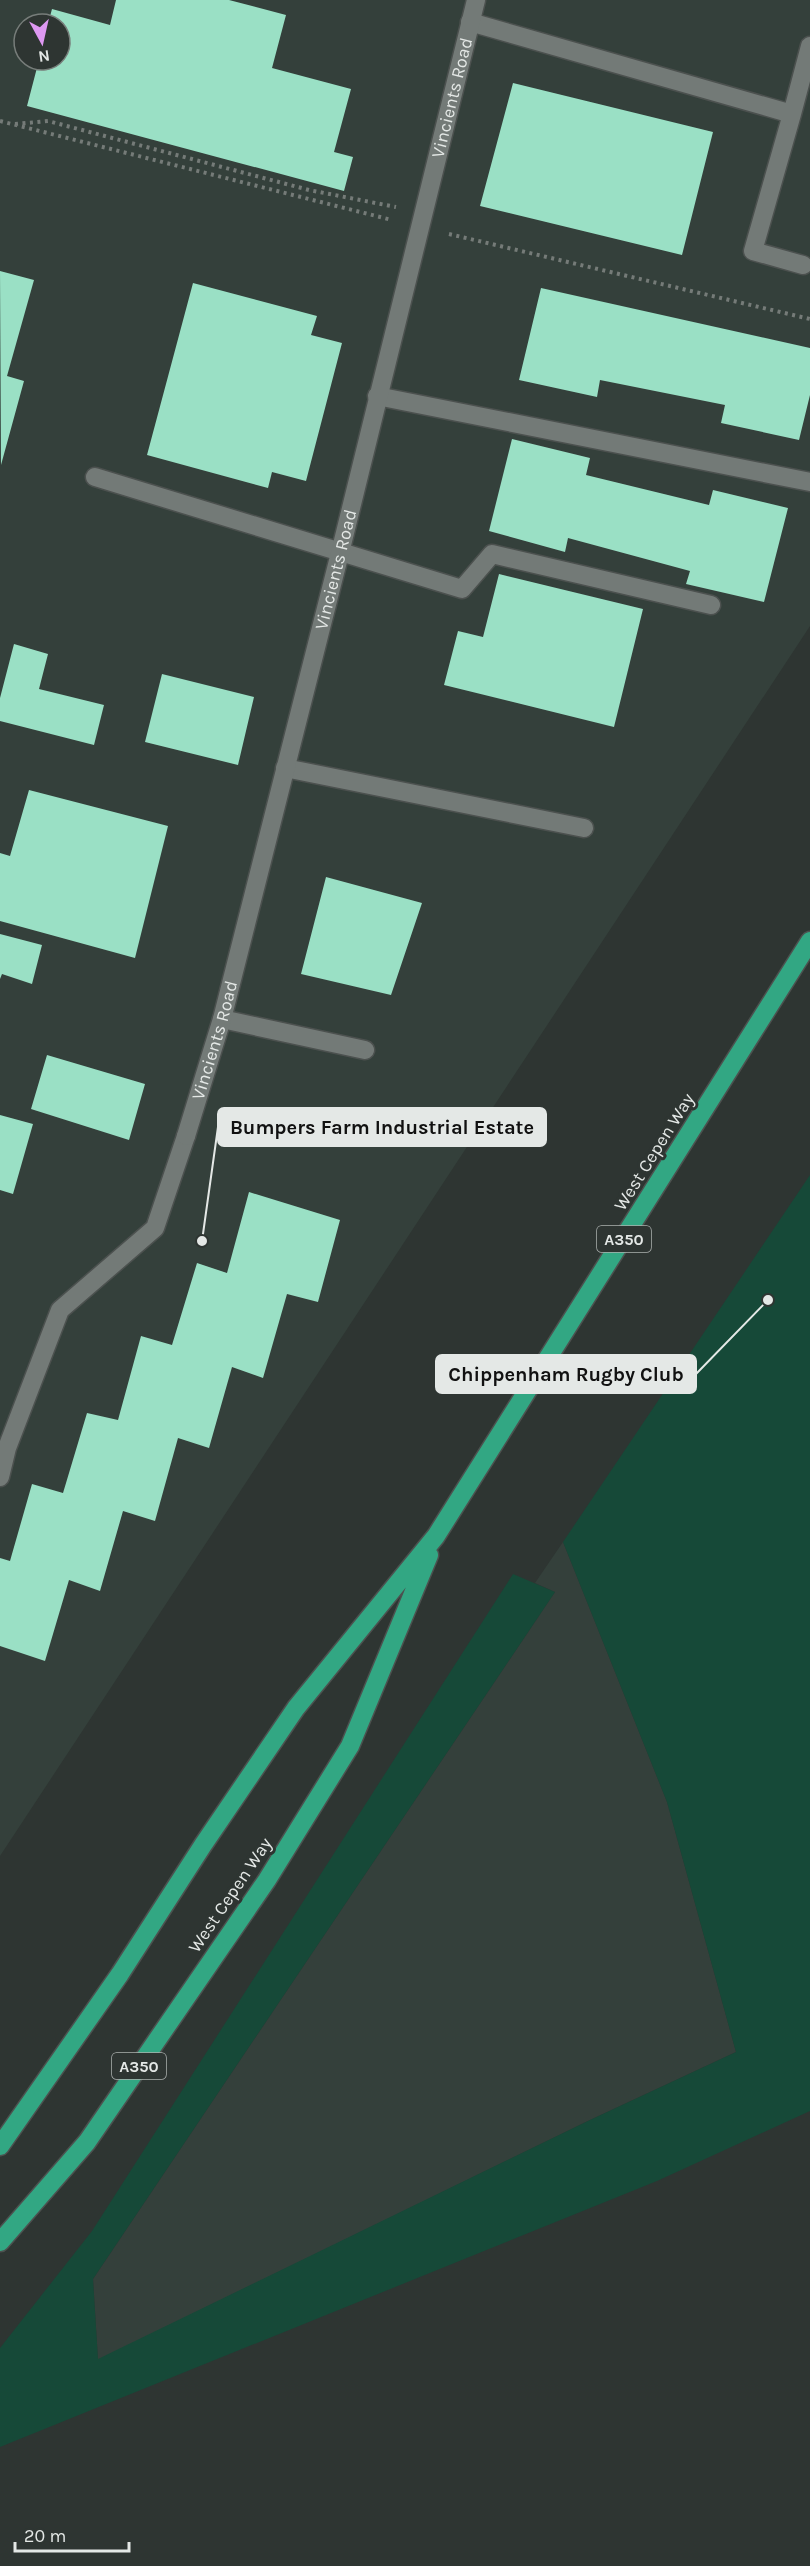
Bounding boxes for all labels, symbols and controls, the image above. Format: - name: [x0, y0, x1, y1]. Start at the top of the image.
- north arrow: [12, 12, 72, 72]
- street label: Vincients Road: [427, 35, 477, 160]
- text: N: [37, 46, 51, 67]
- street label: Vincients Road: [310, 507, 361, 632]
- street label: Vincients Road: [187, 978, 242, 1103]
- street label: West Cepen Way: [609, 1089, 699, 1215]
- callout: Bumpers Farm Industrial Estate: [218, 1108, 546, 1146]
- text: Bumpers Farm Industrial Estate: [230, 1116, 534, 1139]
- road number: A350: [597, 1226, 651, 1252]
- callout: Chippenham Rugby Club: [436, 1355, 696, 1393]
- text: Chippenham Rugby Club: [448, 1363, 684, 1386]
- street label: West Cepen Way: [183, 1833, 277, 1957]
- road number: A350: [112, 2053, 166, 2079]
- scale bar: [15, 2515, 129, 2553]
- text: 20 m: [24, 2525, 66, 2547]

